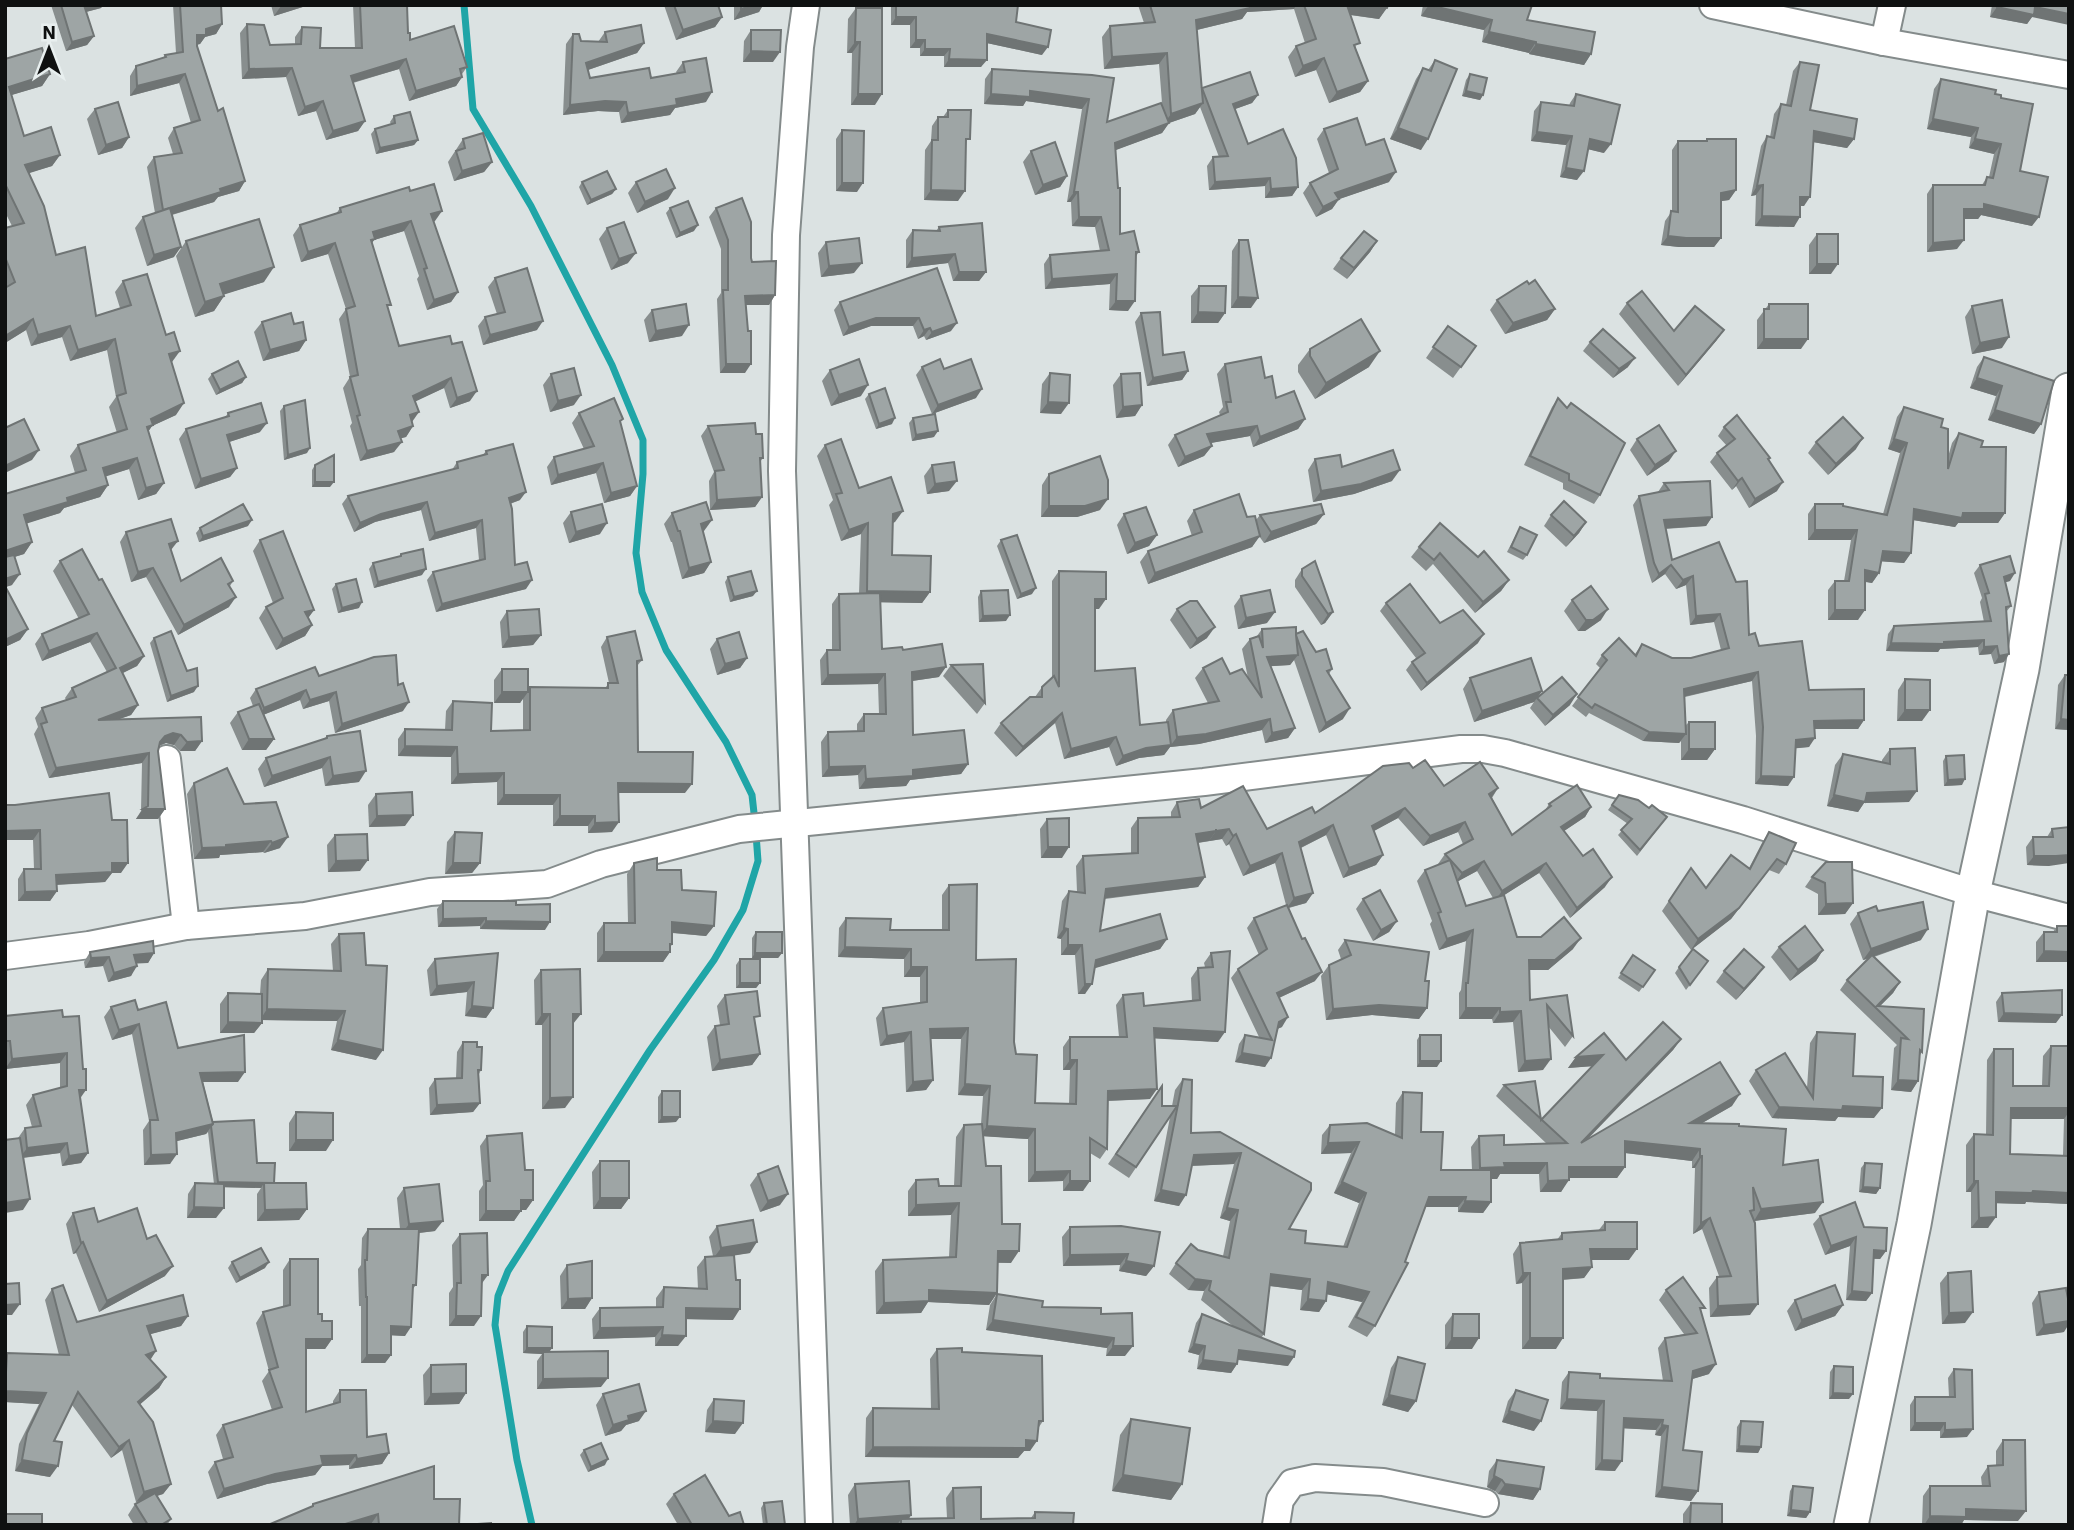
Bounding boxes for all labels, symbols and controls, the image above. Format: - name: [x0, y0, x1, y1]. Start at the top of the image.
- north arrow: [14, 14, 84, 84]
- text: N: [42, 20, 56, 44]

